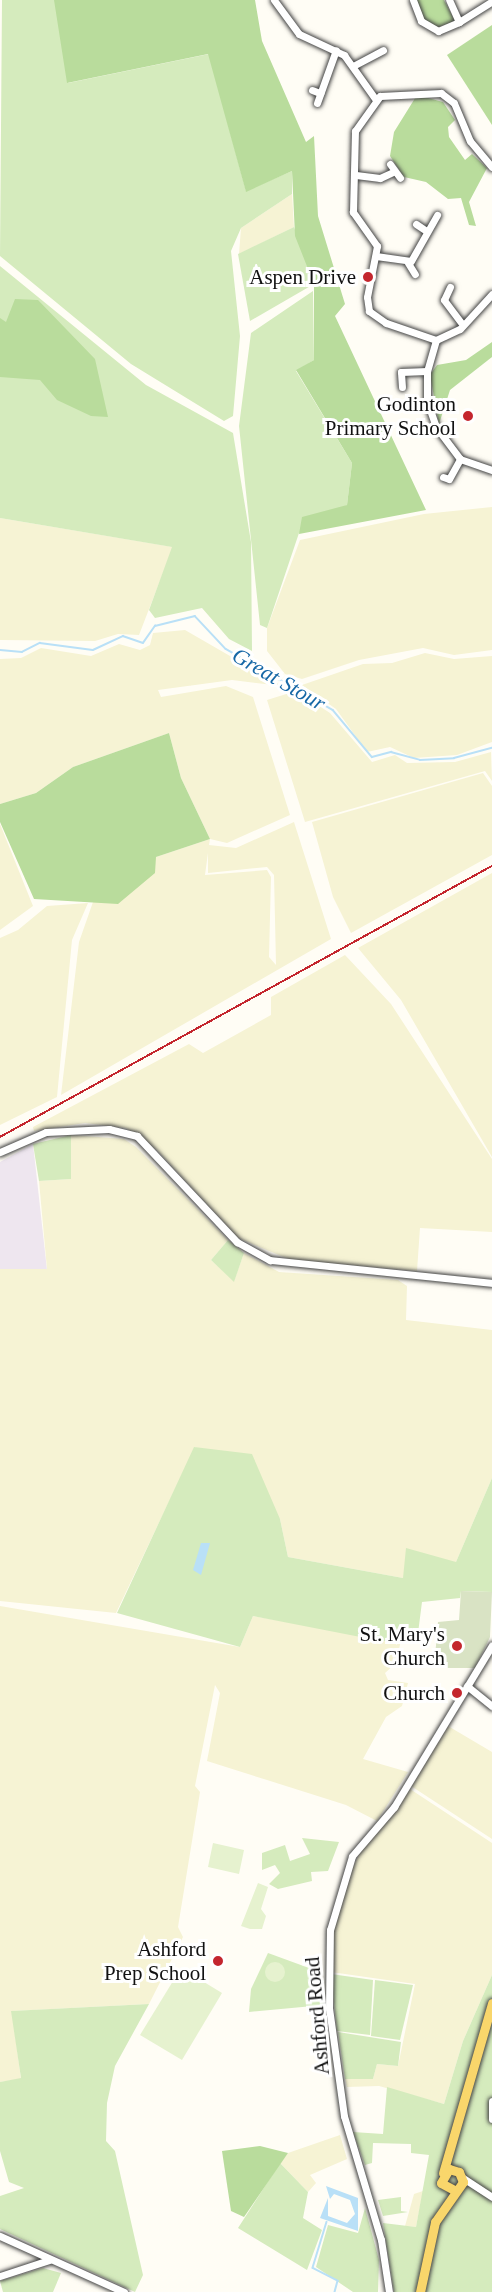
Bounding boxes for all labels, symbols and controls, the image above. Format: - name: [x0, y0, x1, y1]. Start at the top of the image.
- place label: Aspen Drive: [249, 264, 356, 290]
- marker: Aspen Drive: [361, 270, 375, 284]
- place label: Godinton Primary School: [325, 391, 456, 441]
- marker: Godinton Primary School: [461, 409, 475, 423]
- water label: Great Stour: [228, 642, 330, 716]
- place label: St. Mary's Church: [360, 1621, 445, 1671]
- marker: St. Mary's Church: [450, 1639, 464, 1653]
- place label: Church: [383, 1680, 445, 1706]
- marker: Church: [450, 1686, 464, 1700]
- place label: Ashford Prep School: [104, 1936, 206, 1986]
- marker: Ashford Prep School: [211, 1954, 225, 1968]
- street label: Ashford Road: [299, 1956, 335, 2076]

